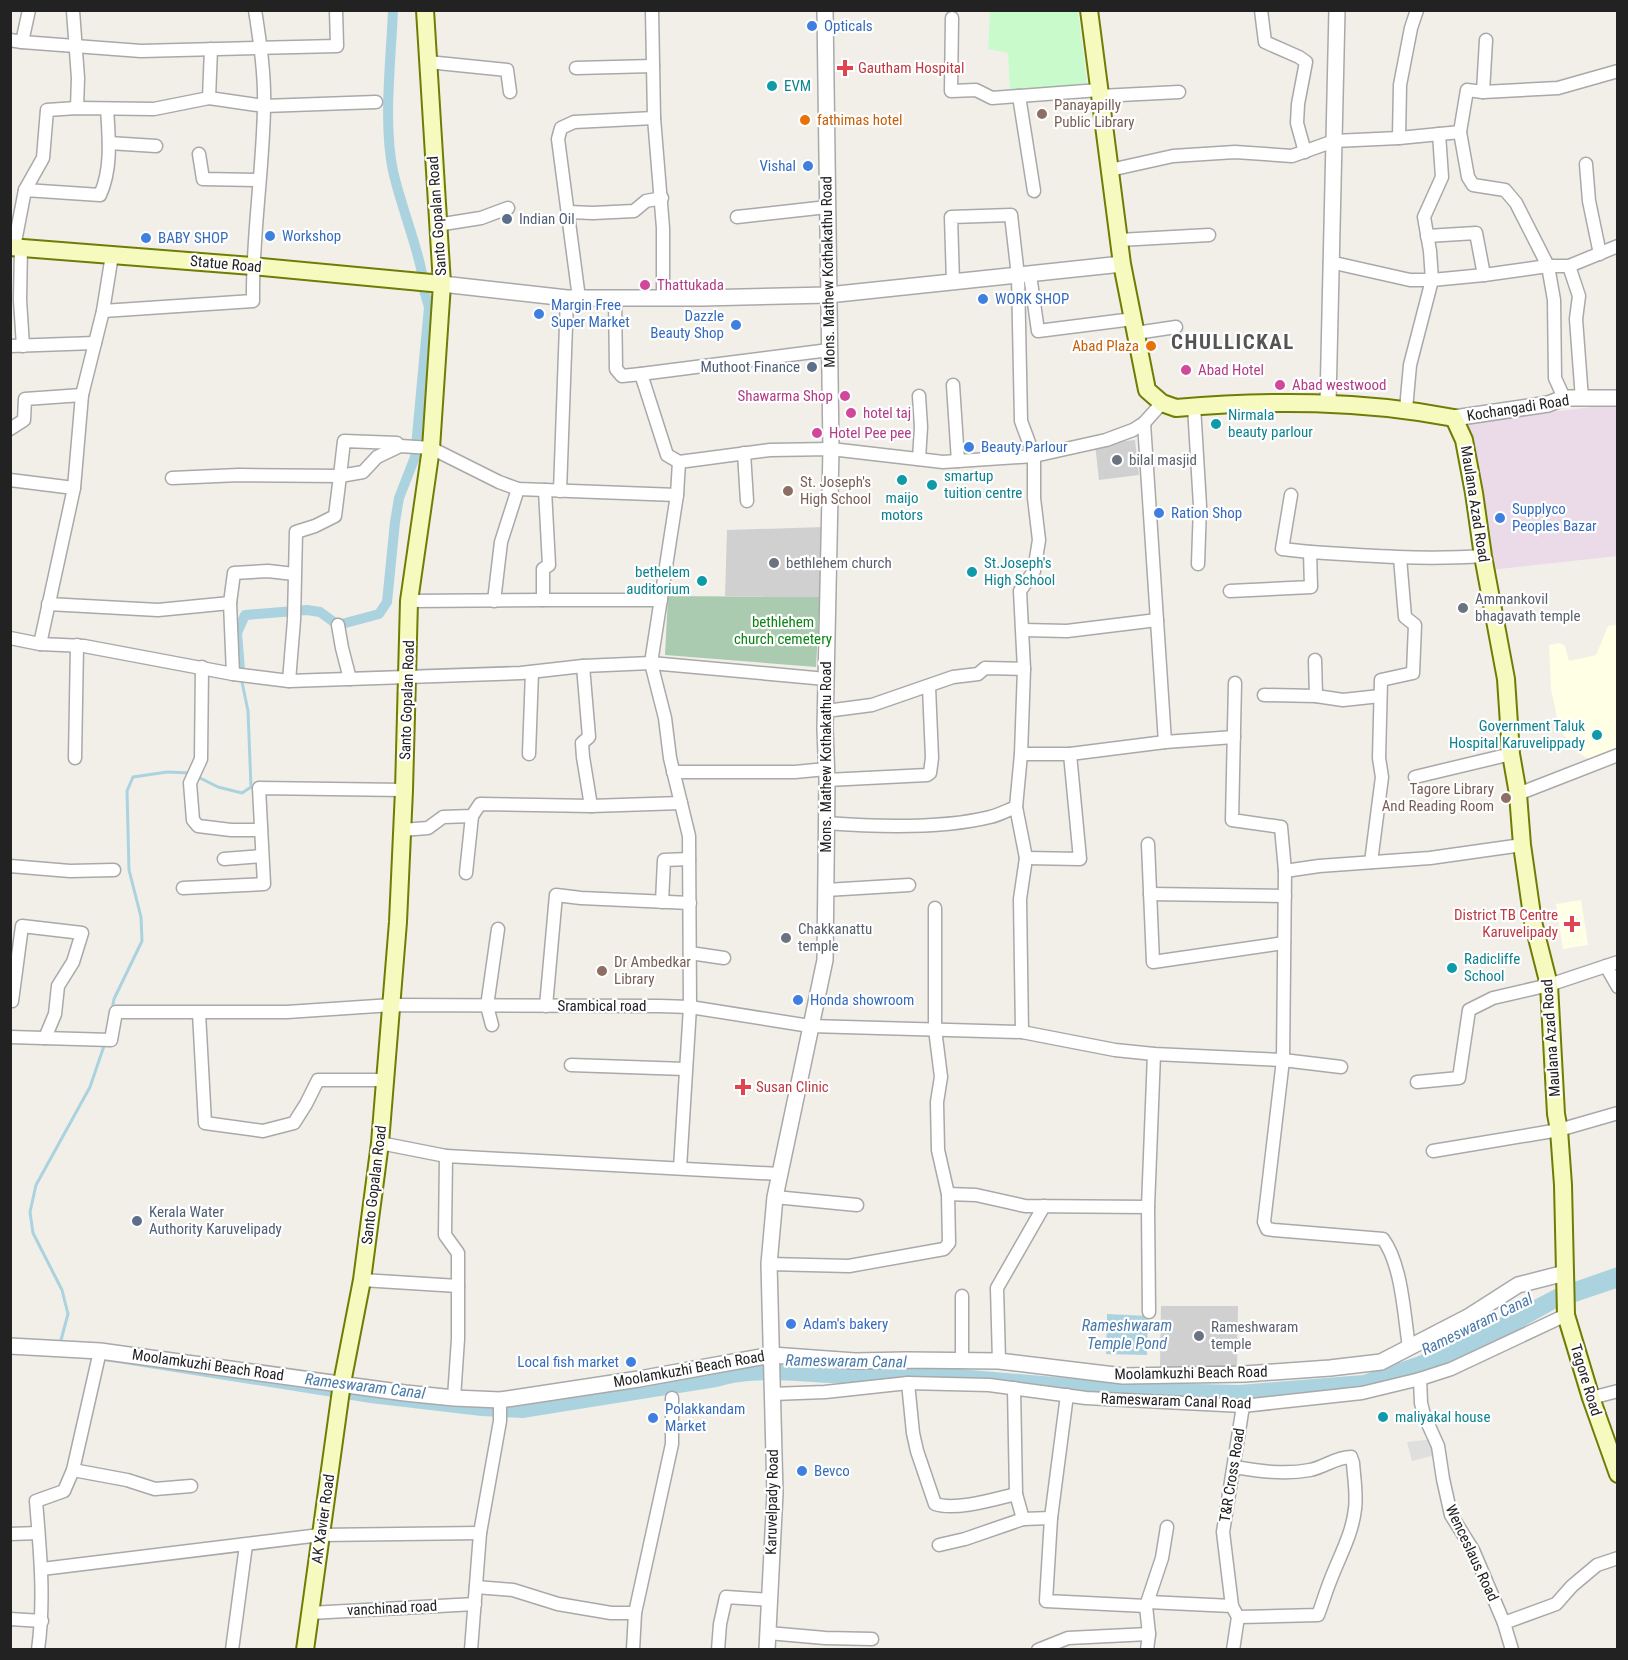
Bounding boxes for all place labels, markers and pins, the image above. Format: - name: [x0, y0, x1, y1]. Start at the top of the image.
- place label: Opticals: [824, 17, 873, 35]
- marker: Opticals: [805, 19, 819, 33]
- marker: Gautham Hospital: [836, 59, 854, 77]
- place label: Gautham Hospital: [858, 59, 964, 77]
- place label: EVM: [784, 77, 811, 95]
- marker: EVM: [765, 79, 779, 93]
- place label: Panayapilly Public Library: [1054, 96, 1135, 131]
- marker: Panayapilly Public Library: [1035, 107, 1049, 121]
- place label: fathimas hotel: [817, 111, 903, 129]
- marker: fathimas hotel: [798, 113, 812, 127]
- place label: Vishal: [759, 157, 796, 175]
- marker: Vishal: [801, 159, 815, 173]
- place label: Indian Oil: [519, 210, 575, 228]
- marker: Indian Oil: [500, 212, 514, 226]
- place label: Workshop: [282, 227, 341, 245]
- place label: BABY SHOP: [158, 229, 228, 247]
- marker: Workshop: [263, 229, 277, 243]
- marker: BABY SHOP: [139, 231, 153, 245]
- place label: Thattukada: [657, 276, 724, 294]
- marker: Thattukada: [638, 278, 652, 292]
- place label: WORK SHOP: [995, 290, 1069, 308]
- marker: WORK SHOP: [976, 292, 990, 306]
- place label: Margin Free Super Market: [551, 296, 630, 331]
- marker: Margin Free Super Market: [532, 307, 546, 321]
- place label: Dazzle Beauty Shop: [650, 307, 724, 342]
- marker: Dazzle Beauty Shop: [729, 318, 743, 332]
- place label: Abad Plaza: [1072, 337, 1139, 355]
- marker: Abad Plaza: [1144, 339, 1158, 353]
- place label: Muthoot Finance: [700, 358, 800, 376]
- marker: Muthoot Finance: [805, 360, 819, 374]
- place label: Abad Hotel: [1198, 361, 1264, 379]
- marker: Abad Hotel: [1179, 363, 1193, 377]
- place label: Abad westwood: [1292, 376, 1386, 394]
- marker: Abad westwood: [1273, 378, 1287, 392]
- place label: Shawarma Shop: [737, 387, 833, 405]
- marker: Shawarma Shop: [838, 389, 852, 403]
- place label: hotel taj: [863, 404, 911, 422]
- marker: hotel taj: [844, 406, 858, 420]
- place label: Nirmala beauty parlour: [1228, 406, 1313, 441]
- marker: Nirmala beauty parlour: [1209, 417, 1223, 431]
- place label: Hotel Pee pee: [829, 424, 911, 442]
- marker: Hotel Pee pee: [810, 426, 824, 440]
- place label: Beauty Parlour: [981, 438, 1068, 456]
- marker: Beauty Parlour: [962, 440, 976, 454]
- place label: bilal masjid: [1129, 451, 1197, 469]
- marker: bilal masjid: [1110, 453, 1124, 467]
- place label: smartup tuition centre: [944, 467, 1022, 502]
- place label: St. Joseph's High School: [800, 473, 871, 508]
- marker: maijo motors: [895, 473, 909, 487]
- marker: smartup tuition centre: [925, 478, 939, 492]
- marker: St. Joseph's High School: [781, 484, 795, 498]
- place label: maijo motors: [881, 489, 923, 524]
- place label: Supplyco Peoples Bazar: [1512, 500, 1597, 535]
- place label: Ration Shop: [1171, 504, 1242, 522]
- marker: Ration Shop: [1152, 506, 1166, 520]
- marker: Supplyco Peoples Bazar: [1493, 511, 1507, 525]
- place label: bethlehem church: [786, 554, 892, 572]
- place label: St.Joseph's High School: [984, 554, 1055, 589]
- marker: bethlehem church: [767, 556, 781, 570]
- place label: bethelem auditorium: [626, 563, 690, 598]
- marker: St.Joseph's High School: [965, 565, 979, 579]
- marker: bethelem auditorium: [695, 574, 709, 588]
- place label: Ammankovil bhagavath temple: [1475, 590, 1581, 625]
- marker: Ammankovil bhagavath temple: [1456, 601, 1470, 615]
- place label: Government Taluk Hospital Karuvelippady: [1449, 717, 1585, 752]
- marker: Government Taluk Hospital Karuvelippady: [1590, 728, 1604, 742]
- place label: Tagore Library And Reading Room: [1382, 780, 1494, 815]
- marker: Tagore Library And Reading Room: [1499, 791, 1513, 805]
- place label: District TB Centre Karuvelipady: [1454, 906, 1558, 941]
- marker: District TB Centre Karuvelipady: [1563, 915, 1581, 933]
- place label: Chakkanattu temple: [798, 920, 872, 955]
- marker: Chakkanattu temple: [779, 931, 793, 945]
- place label: Radicliffe School: [1464, 950, 1520, 985]
- place label: Dr Ambedkar Library: [614, 953, 691, 988]
- marker: Radicliffe School: [1445, 961, 1459, 975]
- marker: Dr Ambedkar Library: [595, 964, 609, 978]
- place label: Honda showroom: [810, 991, 914, 1009]
- marker: Honda showroom: [791, 993, 805, 1007]
- marker: Susan Clinic: [734, 1078, 752, 1096]
- place label: Susan Clinic: [756, 1078, 829, 1096]
- place label: Kerala Water Authority Karuvelipady: [149, 1203, 282, 1238]
- marker: Kerala Water Authority Karuvelipady: [130, 1214, 144, 1228]
- place label: Adam's bakery: [803, 1315, 888, 1333]
- marker: Adam's bakery: [784, 1317, 798, 1331]
- place label: Rameshwaram temple: [1211, 1318, 1298, 1353]
- marker: Rameshwaram temple: [1192, 1329, 1206, 1343]
- place label: Local fish market: [517, 1353, 619, 1371]
- marker: Local fish market: [624, 1355, 638, 1369]
- place label: Polakkandam Market: [665, 1400, 745, 1435]
- place label: maliyakal house: [1395, 1408, 1490, 1426]
- marker: maliyakal house: [1376, 1410, 1390, 1424]
- marker: Polakkandam Market: [646, 1411, 660, 1425]
- place label: Bevco: [814, 1462, 850, 1480]
- marker: Bevco: [795, 1464, 809, 1478]

